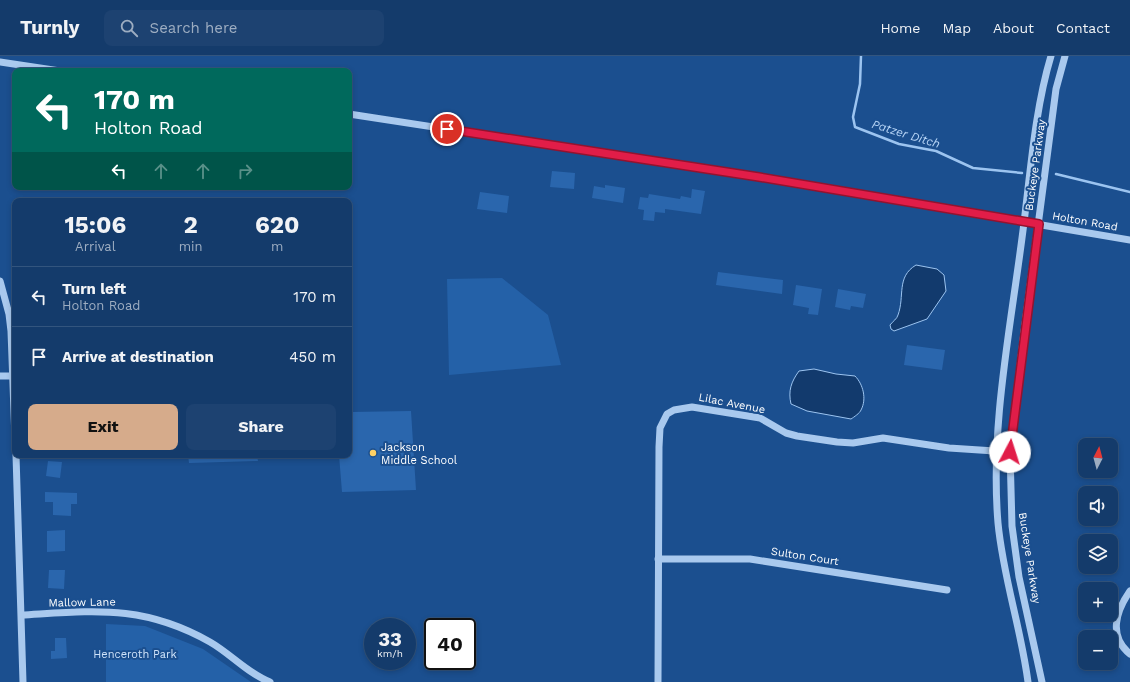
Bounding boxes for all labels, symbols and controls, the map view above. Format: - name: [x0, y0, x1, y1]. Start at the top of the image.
- search box: [104, 10, 384, 46]
- text: Turnly: [20, 16, 80, 39]
- icon: search: [118, 17, 140, 39]
- text: Search here: [150, 19, 237, 37]
- text: Home: [880, 20, 920, 36]
- text: Map: [942, 20, 971, 36]
- text: About: [993, 20, 1034, 36]
- text: Contact: [1056, 20, 1110, 36]
- text: 170 m: [94, 83, 175, 116]
- icon: left: [28, 84, 80, 136]
- pin: [430, 112, 464, 146]
- text: Holton Road: [94, 117, 203, 138]
- water label: Patzer Ditch: [870, 117, 942, 151]
- icon: arrive: [436, 118, 458, 140]
- street label: Buckeye Parkway: [1023, 118, 1048, 212]
- icon: left: [108, 160, 130, 182]
- icon: ahead: [150, 160, 172, 182]
- icon: ahead: [192, 160, 214, 182]
- icon: right: [234, 160, 256, 182]
- street label: Holton Road: [1051, 209, 1119, 234]
- text: 15:06: [64, 211, 126, 239]
- text: 2: [183, 211, 198, 239]
- text: 620: [255, 211, 300, 239]
- text: Arrival: [75, 239, 116, 254]
- text: min: [179, 239, 203, 254]
- text: m: [271, 239, 283, 254]
- text: Turn left: [62, 280, 126, 298]
- icon: left: [28, 286, 50, 308]
- text: 170 m: [293, 288, 336, 306]
- text: Holton Road: [62, 298, 140, 313]
- icon: arrive: [28, 346, 50, 368]
- text: Arrive at destination: [62, 348, 214, 366]
- text: 450 m: [289, 348, 336, 366]
- street label: Lilac Avenue: [698, 391, 766, 416]
- button: Exit: [28, 404, 178, 450]
- button: Share: [186, 404, 336, 450]
- position arrow: [989, 431, 1031, 473]
- north arrow: [1078, 438, 1118, 478]
- map controls: [1078, 438, 1118, 670]
- place label: Jackson Middle School: [381, 441, 458, 467]
- marker: Jackson Middle School: [368, 448, 378, 458]
- button: sound: [1078, 486, 1118, 526]
- street label: Buckeye Parkway: [1016, 511, 1043, 605]
- button: layers: [1078, 534, 1118, 574]
- street label: Sulton Court: [770, 545, 840, 568]
- button: +: [1078, 582, 1118, 622]
- street label: Mallow Lane: [48, 595, 116, 610]
- speed limit sign: 40: [424, 618, 476, 670]
- text: 33: [378, 627, 402, 651]
- button: −: [1078, 630, 1118, 670]
- park label: Henceroth Park: [93, 648, 177, 661]
- text: km/h: [377, 648, 403, 659]

